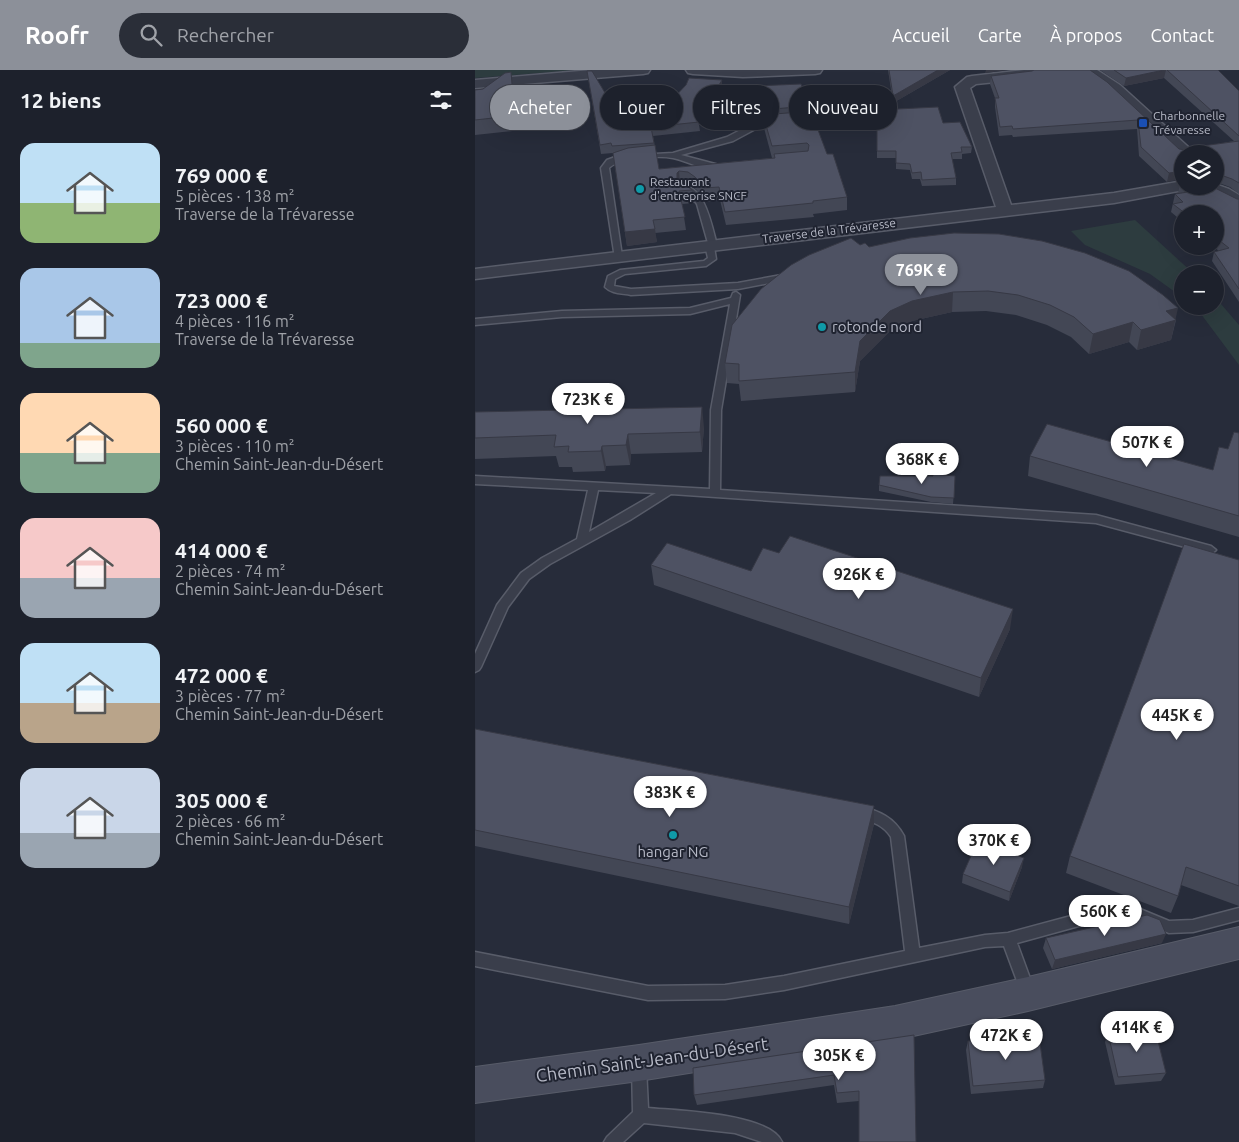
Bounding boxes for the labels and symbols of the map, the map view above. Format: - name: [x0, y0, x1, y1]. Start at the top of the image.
- place label: Charbonnelle Trévaresse: [1153, 109, 1225, 136]
- marker: Charbonnelle Trévaresse: [1137, 117, 1149, 129]
- place label: Restaurant d'entreprise SNCF: [650, 175, 747, 202]
- marker: Restaurant d'entreprise SNCF: [634, 183, 646, 195]
- street label: Traverse de la Trévaresse: [761, 216, 897, 245]
- pin: 769K €: [880, 254, 962, 296]
- place label: rotonde nord: [832, 318, 922, 335]
- marker: rotonde nord: [816, 321, 828, 333]
- pin: 723K €: [547, 382, 629, 425]
- pin: 507K €: [1106, 426, 1188, 468]
- pin: 368K €: [881, 442, 963, 485]
- pin: 926K €: [818, 558, 900, 600]
- pin: 445K €: [1136, 698, 1218, 741]
- pin: 383K €: [629, 776, 711, 818]
- pin: 370K €: [953, 824, 1035, 866]
- marker: hangar NG: [667, 829, 679, 841]
- place label: hangar NG: [638, 843, 708, 860]
- pin: 560K €: [1064, 894, 1146, 937]
- pin: 414K €: [1096, 1010, 1178, 1053]
- pin: 472K €: [965, 1018, 1047, 1061]
- street label: Chemin Saint-Jean-du-Désert: [534, 1033, 769, 1085]
- pin: 305K €: [798, 1038, 880, 1081]

